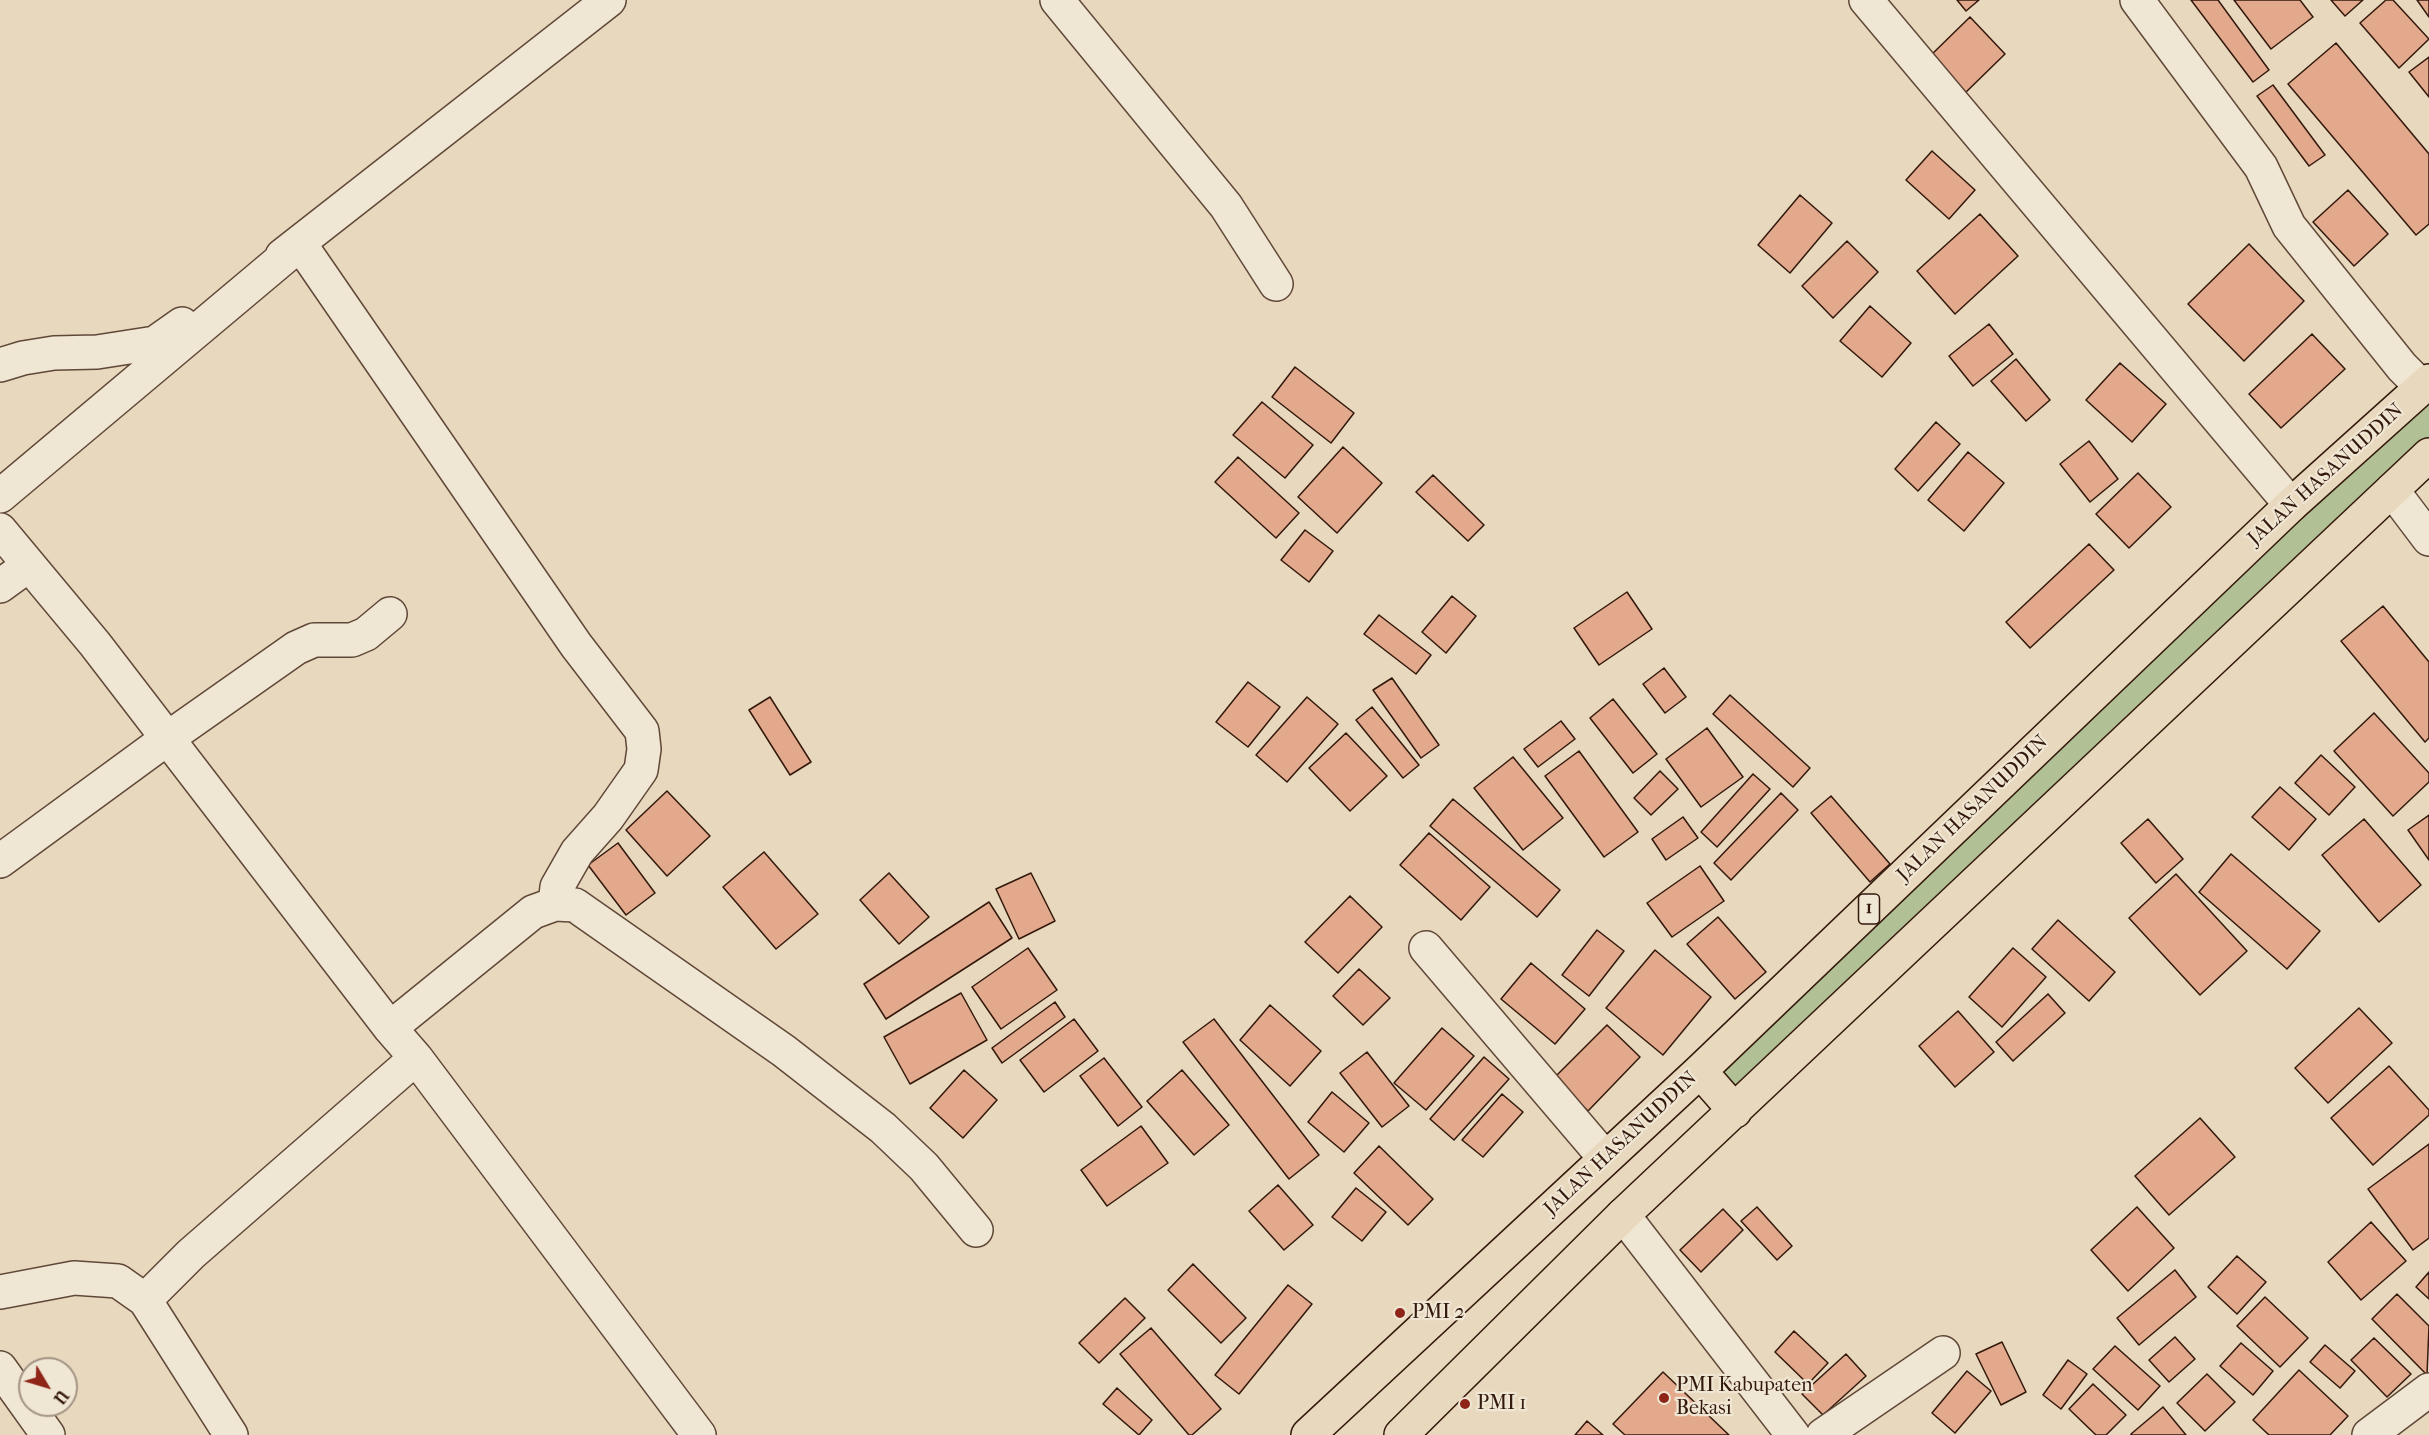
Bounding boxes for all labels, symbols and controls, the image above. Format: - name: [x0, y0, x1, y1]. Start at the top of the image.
- street label: JALAN HASANUDDIN: [2243, 399, 2409, 551]
- street label: JALAN HASANUDDIN: [1892, 731, 2054, 887]
- road number: 1: [1858, 894, 1880, 924]
- street label: JALAN HASANUDDIN: [1539, 1067, 1703, 1221]
- place label: PMI 2: [1412, 1301, 1465, 1325]
- marker: PMI 2: [1393, 1306, 1407, 1320]
- north arrow: [18, 1357, 78, 1417]
- place label: PMI Kabupaten Bekasi: [1676, 1374, 1813, 1421]
- text: U: [50, 1386, 72, 1408]
- marker: PMI Kabupaten Bekasi: [1657, 1391, 1671, 1405]
- place label: PMI 1: [1477, 1392, 1526, 1416]
- marker: PMI 1: [1458, 1397, 1472, 1411]

